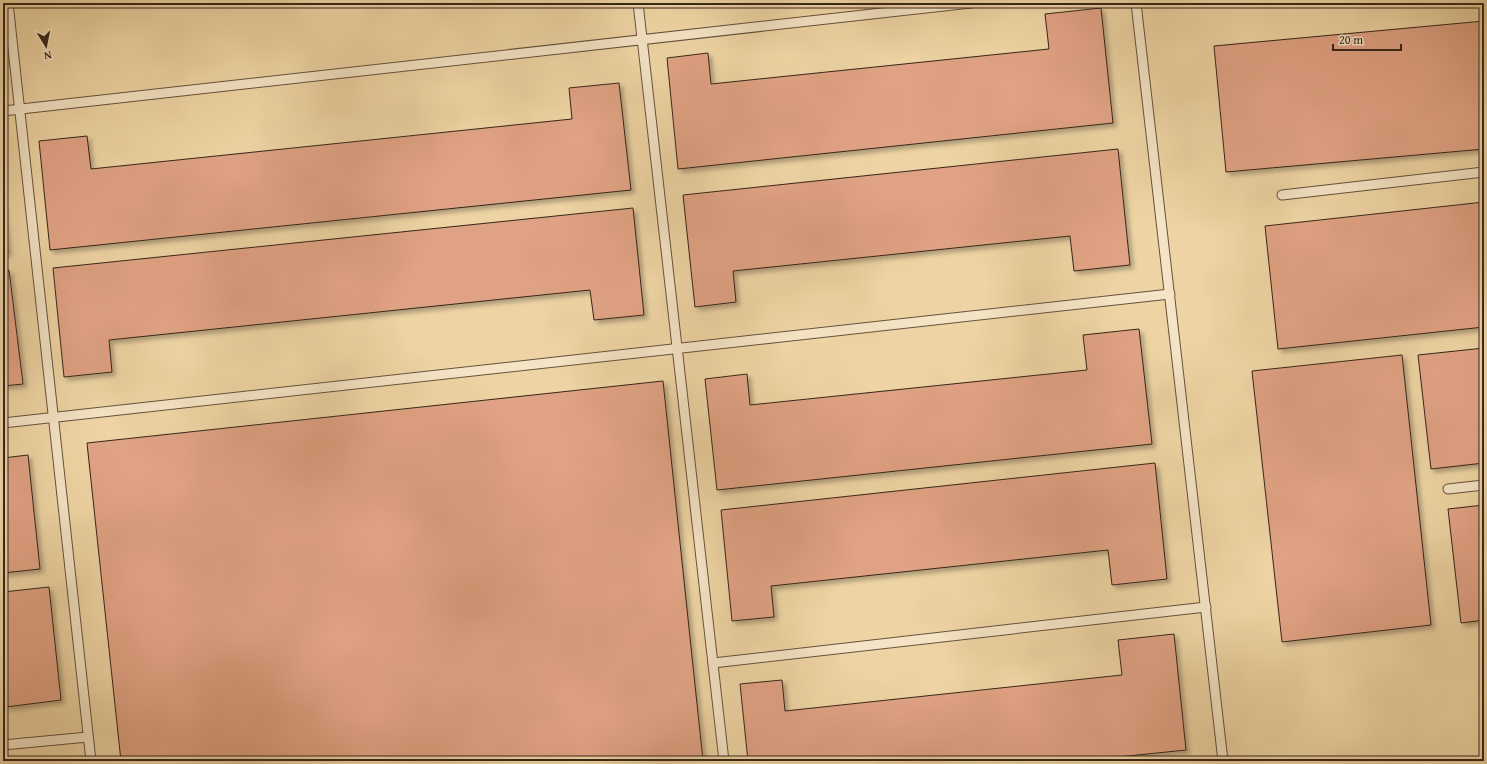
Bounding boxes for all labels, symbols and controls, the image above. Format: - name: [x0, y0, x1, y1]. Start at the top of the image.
- north arrow: [26, 26, 66, 66]
- scale bar: [1333, 26, 1401, 52]
- text: 20 m: [1339, 31, 1363, 48]
- text: N: [42, 47, 53, 64]

